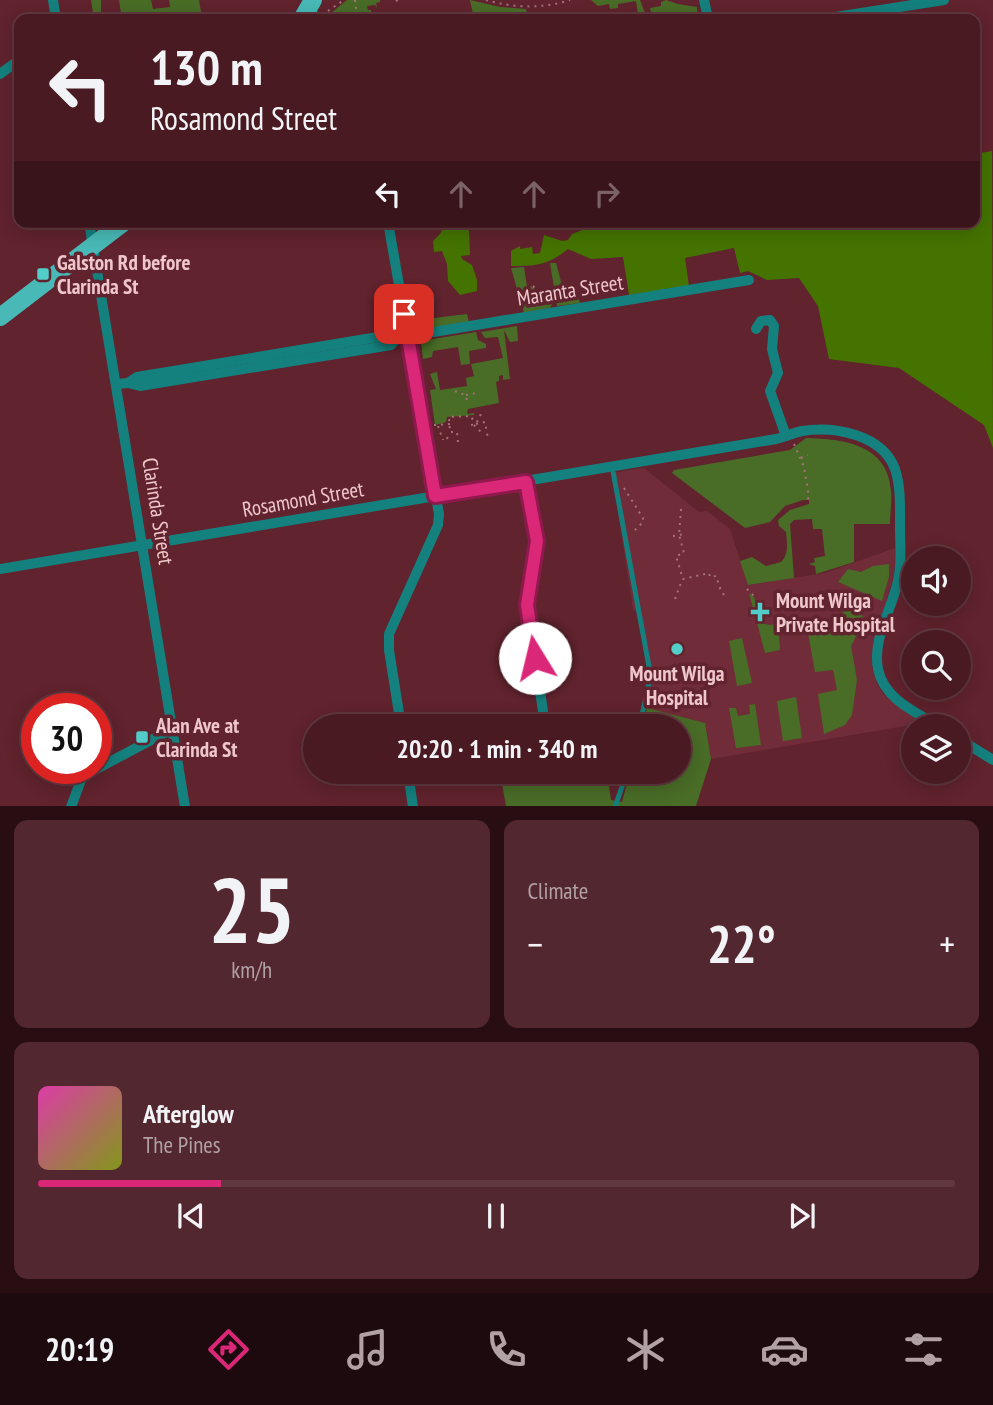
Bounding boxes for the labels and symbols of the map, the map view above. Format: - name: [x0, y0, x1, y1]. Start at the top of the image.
- place label: Galston Rd before Clarinda St: [57, 249, 190, 300]
- marker: Galston Rd before Clarinda St: [35, 266, 51, 282]
- street label: Maranta Street: [515, 268, 625, 312]
- pin: [374, 284, 434, 344]
- street label: Clarinda Street: [136, 456, 180, 567]
- street label: Rosamond Street: [240, 475, 366, 523]
- place label: Mount Wilga Private Hospital: [776, 587, 896, 638]
- marker: Mount Wilga Private Hospital: [750, 602, 770, 622]
- position arrow: [498, 621, 572, 695]
- marker: Mount Wilga Hospital: [669, 641, 685, 657]
- place label: Mount Wilga Hospital: [630, 660, 725, 711]
- speed limit sign: 30: [21, 693, 112, 784]
- place label: Alan Ave at Clarinda St: [155, 712, 239, 763]
- marker: Alan Ave at Clarinda St: [134, 729, 150, 745]

